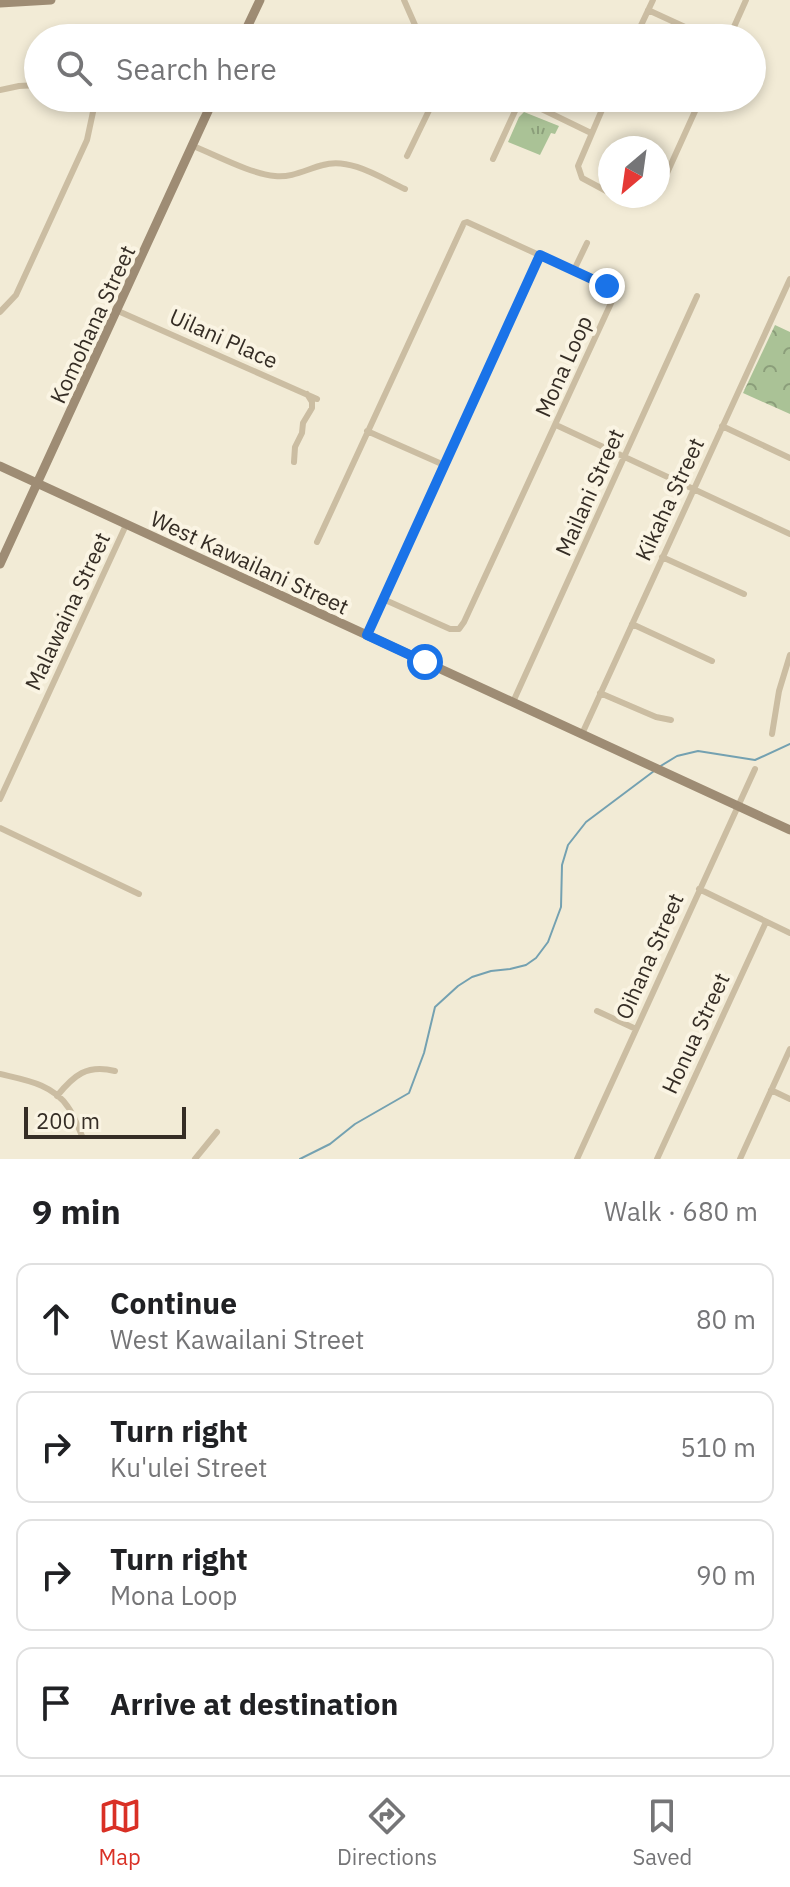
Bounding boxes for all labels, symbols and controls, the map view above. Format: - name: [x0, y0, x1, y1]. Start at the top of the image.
- search box: [24, 24, 766, 112]
- icon: search: [52, 46, 96, 90]
- text: Search here: [116, 49, 277, 88]
- north arrow: [598, 136, 670, 208]
- street label: Komohana Street: [43, 240, 141, 408]
- route end: [589, 268, 625, 304]
- street label: Uilani Place: [165, 301, 283, 375]
- street label: Mona Loop: [528, 311, 598, 421]
- street label: Mailani Street: [548, 424, 630, 560]
- street label: Kikaha Street: [628, 433, 710, 565]
- street label: West Kawailani Street: [146, 503, 354, 621]
- street label: Malawaina Street: [18, 527, 116, 695]
- route start: [407, 644, 443, 680]
- street label: Oihana Street: [608, 888, 690, 1024]
- street label: Honua Street: [654, 968, 736, 1098]
- scale bar: [24, 1103, 186, 1139]
- text: 200 m: [36, 1106, 100, 1135]
- text: 9 min: [32, 1189, 121, 1233]
- text: Walk · 680 m: [604, 1194, 758, 1228]
- text: Continue: [110, 1283, 237, 1322]
- icon: ahead: [34, 1297, 78, 1341]
- text: 80 m: [696, 1302, 756, 1336]
- text: West Kawailani Street: [110, 1322, 365, 1356]
- text: Turn right: [110, 1411, 248, 1450]
- icon: right: [34, 1425, 78, 1469]
- text: 510 m: [680, 1430, 756, 1464]
- text: Ku'ulei Street: [110, 1450, 267, 1484]
- text: Turn right: [110, 1539, 248, 1578]
- icon: right: [34, 1553, 78, 1597]
- text: 90 m: [696, 1558, 756, 1592]
- text: Mona Loop: [110, 1578, 237, 1612]
- icon: arrive: [34, 1681, 78, 1725]
- text: Arrive at destination: [110, 1684, 398, 1723]
- tab: Map: [98, 1794, 142, 1871]
- tab: Directions: [337, 1794, 437, 1871]
- tab: Saved: [632, 1794, 692, 1871]

